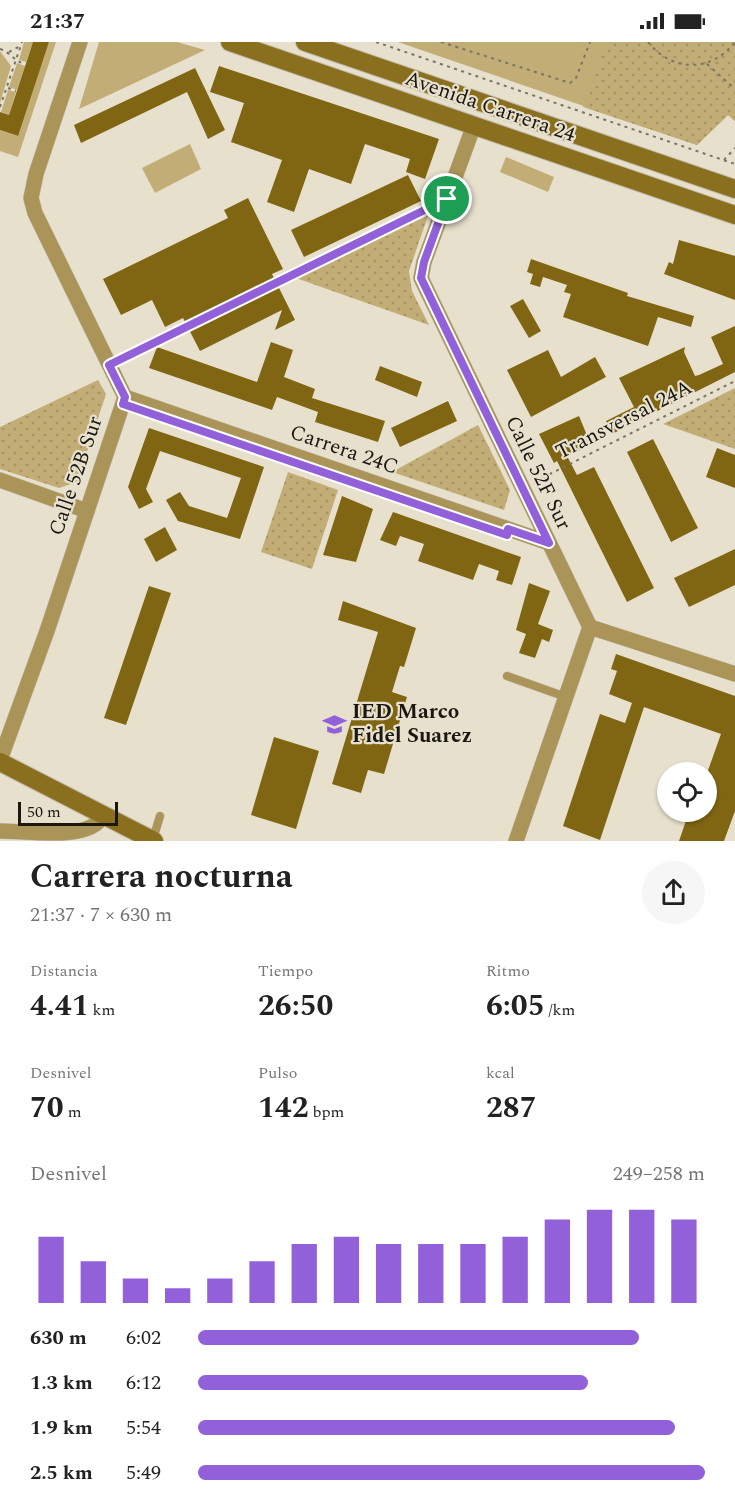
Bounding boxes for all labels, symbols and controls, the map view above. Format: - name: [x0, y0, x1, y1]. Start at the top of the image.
- text: 21:37: [30, 5, 85, 38]
- street label: Avenida Carrera 24: [400, 63, 580, 151]
- pin: [421, 173, 472, 224]
- icon: arrive: [430, 182, 463, 215]
- street label: Transversal 24A: [550, 372, 698, 468]
- street label: Calle 52F Sur: [497, 410, 579, 536]
- street label: Calle 52B Sur: [41, 412, 111, 540]
- street label: Carrera 24C: [286, 417, 402, 483]
- place label: IED Marco Fidel Suarez: [352, 696, 472, 752]
- school or university icon: IED Marco Fidel Suarez: [321, 711, 347, 737]
- map controls: [657, 762, 717, 822]
- button: locate: [657, 762, 717, 822]
- scale bar: [18, 799, 118, 826]
- text: 50 m: [27, 800, 61, 824]
- text: Carrera nocturna: [30, 852, 293, 902]
- button: share: [642, 861, 705, 924]
- text: 21:37 · 7 × 630 m: [30, 900, 172, 930]
- text: Distancia: [30, 959, 97, 983]
- text: Tiempo: [258, 959, 313, 983]
- text: Ritmo: [486, 959, 530, 983]
- text: 4.41: [30, 983, 89, 1029]
- text: 26:50: [258, 983, 333, 1029]
- text: 6:05: [486, 983, 545, 1029]
- text: km: [89, 998, 115, 1022]
- text: /km: [545, 998, 575, 1022]
- text: Desnivel: [30, 1061, 91, 1085]
- text: Pulso: [258, 1061, 297, 1085]
- text: kcal: [486, 1061, 515, 1085]
- text: 70: [30, 1085, 64, 1131]
- text: 142: [258, 1085, 309, 1131]
- text: 287: [486, 1085, 537, 1131]
- text: m: [64, 1100, 81, 1124]
- text: bpm: [309, 1100, 344, 1124]
- text: Desnivel: [30, 1159, 107, 1189]
- text: 249–258 m: [613, 1159, 705, 1189]
- text: 630 m: [30, 1323, 87, 1353]
- text: 6:02: [126, 1323, 161, 1353]
- text: 1.3 km: [30, 1368, 93, 1398]
- text: 6:12: [126, 1368, 161, 1398]
- text: 1.9 km: [30, 1413, 93, 1443]
- text: 5:54: [126, 1413, 161, 1443]
- text: 2.5 km: [30, 1458, 93, 1488]
- text: 5:49: [126, 1458, 161, 1488]

